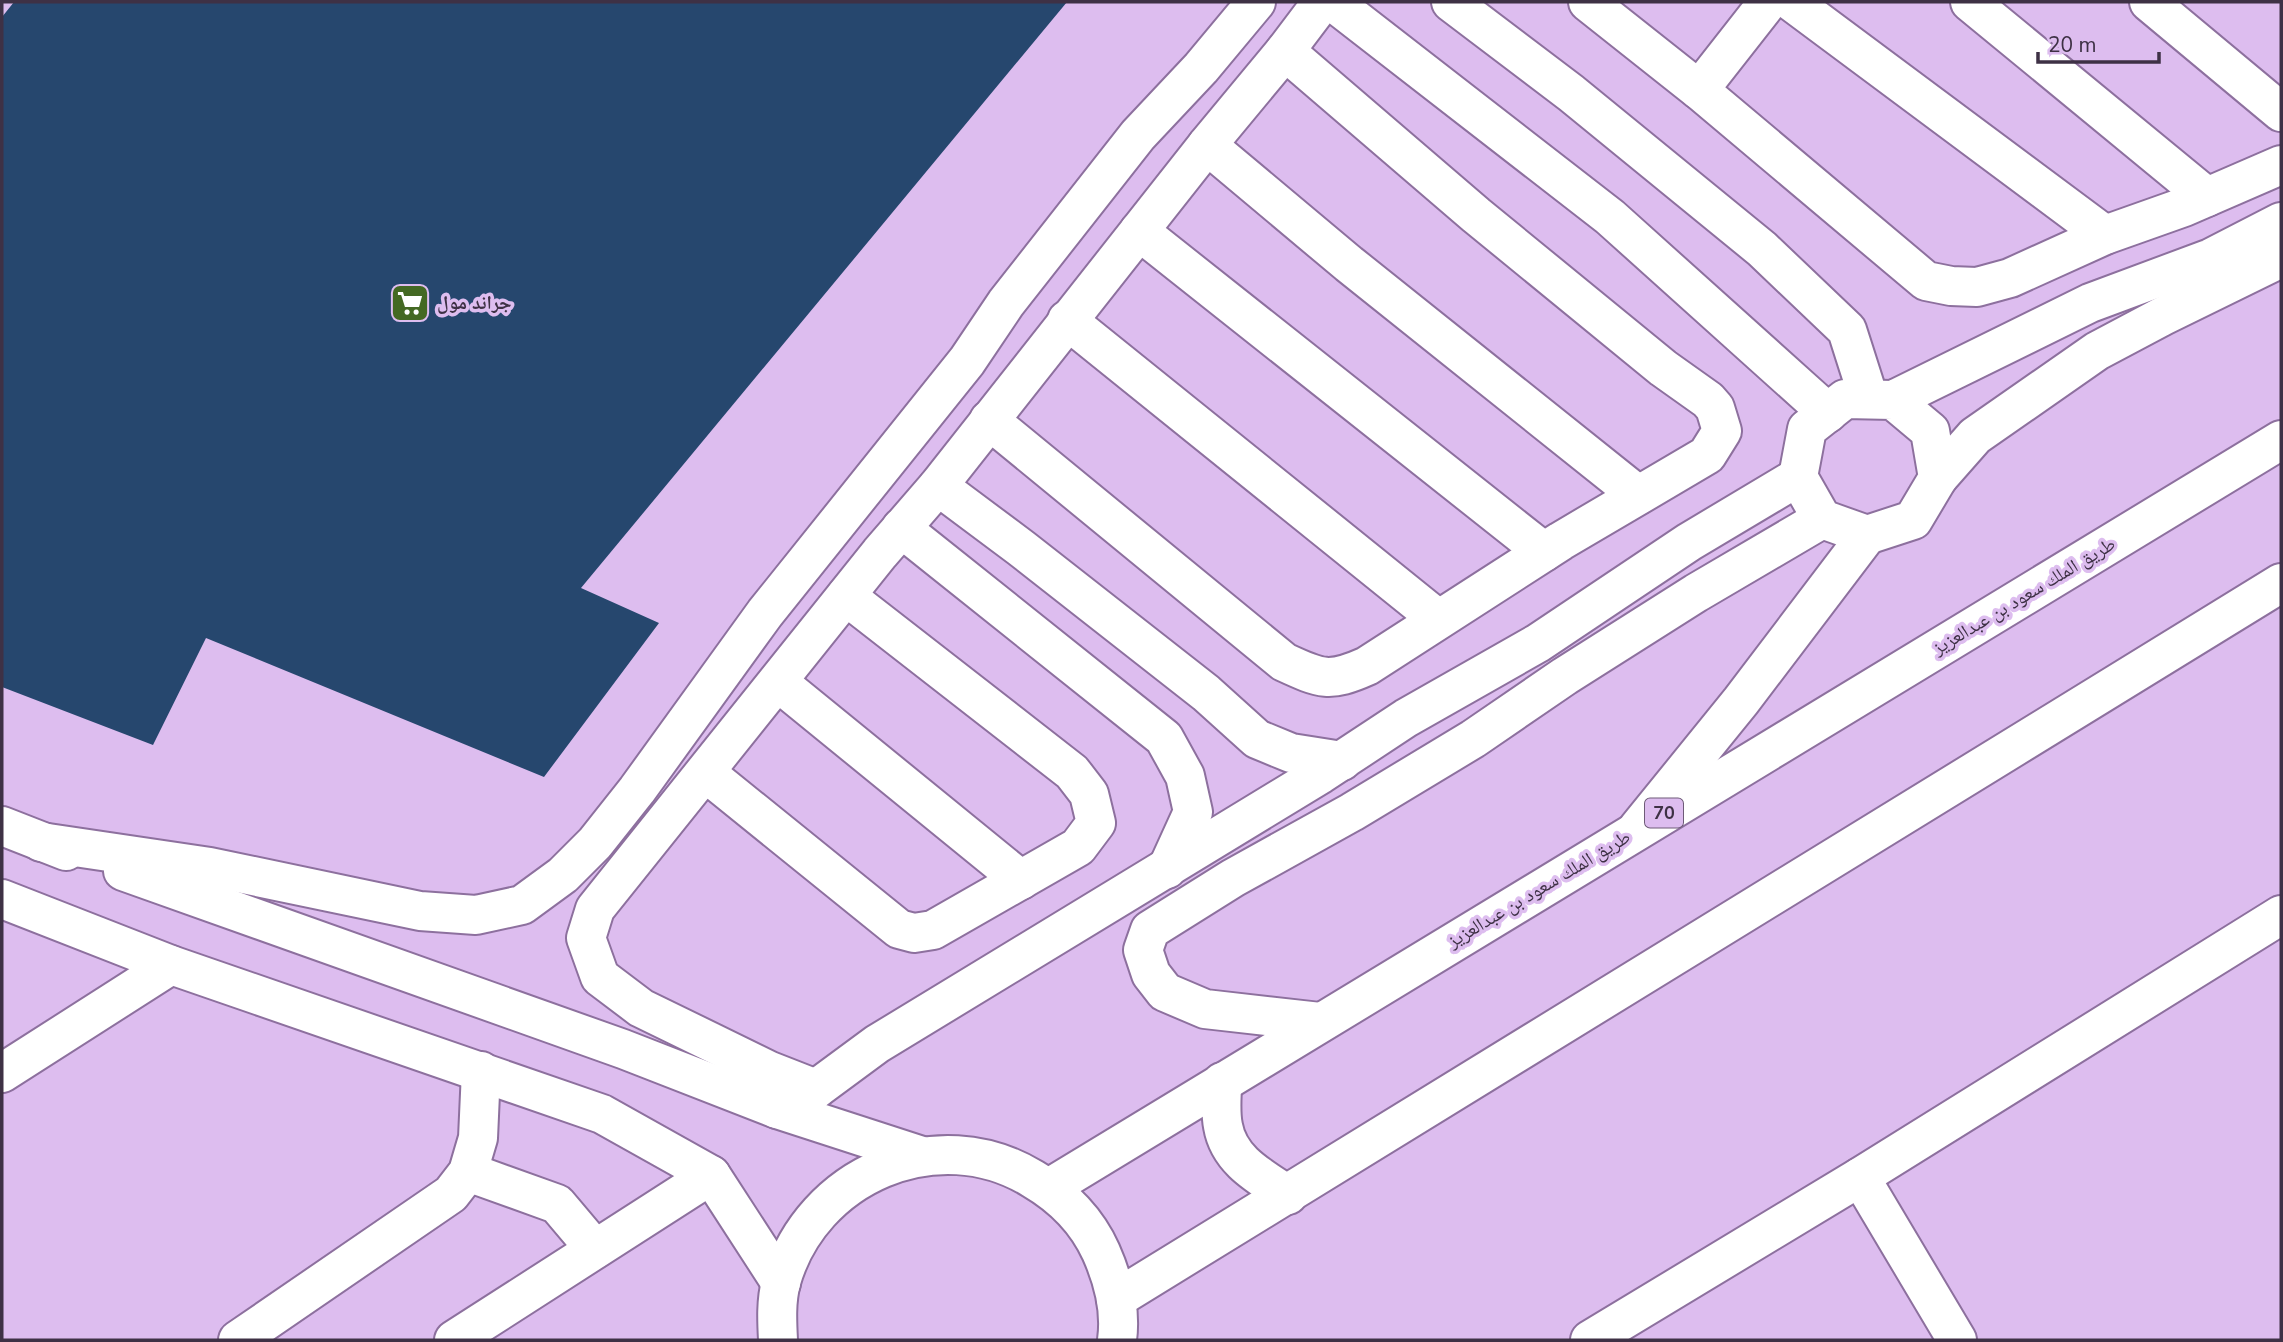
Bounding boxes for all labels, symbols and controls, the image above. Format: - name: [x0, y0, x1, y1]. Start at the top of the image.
- scale bar: [2038, 21, 2159, 65]
- text: 20 m: [2048, 31, 2097, 59]
- supermarket icon: جراند مول: [389, 282, 431, 324]
- place label: جراند مول: [437, 290, 512, 316]
- street label: طريق الملك سعود بن عبدالعزيز: [1927, 531, 2120, 662]
- road number: 70: [1645, 798, 1683, 828]
- street label: طريق الملك سعود بن عبدالعزيز: [1442, 824, 1635, 955]

